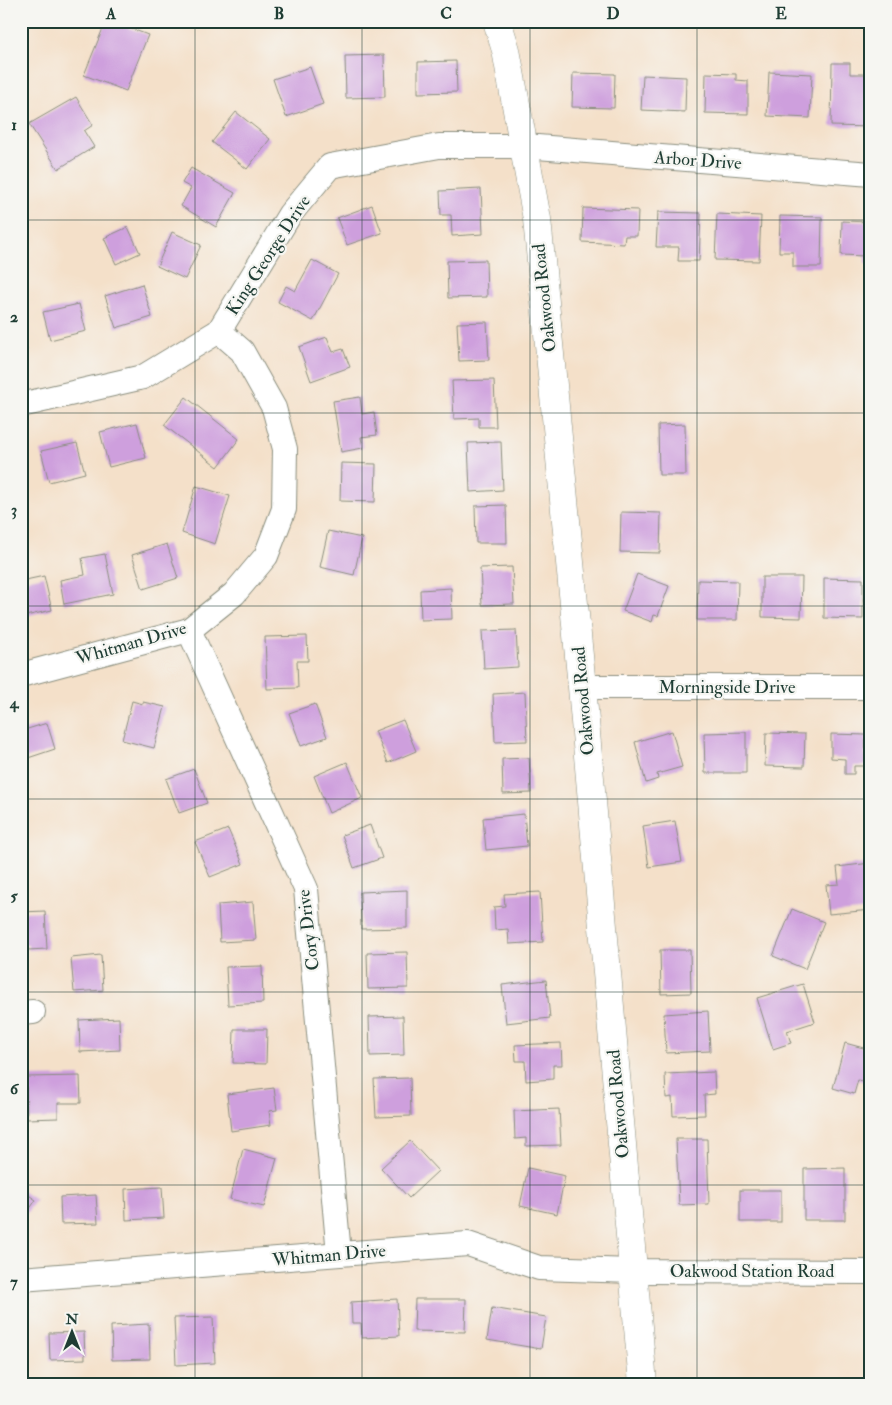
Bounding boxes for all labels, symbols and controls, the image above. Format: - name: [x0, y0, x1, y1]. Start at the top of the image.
- text: A: [105, 4, 117, 24]
- text: B: [274, 4, 284, 24]
- text: C: [440, 4, 452, 24]
- text: D: [606, 4, 620, 24]
- text: E: [775, 4, 787, 24]
- text: 1: [11, 115, 17, 135]
- street label: Arbor Drive: [653, 146, 743, 175]
- street label: King George Drive: [221, 190, 316, 320]
- street label: Oakwood Road: [527, 242, 562, 353]
- text: 2: [10, 307, 18, 327]
- text: 3: [11, 500, 17, 520]
- street label: Whitman Drive: [72, 617, 190, 671]
- street label: Oakwood Road: [567, 645, 600, 756]
- street label: Morningside Drive: [659, 676, 796, 699]
- text: 4: [9, 693, 20, 713]
- text: 5: [10, 886, 18, 906]
- street label: Cory Drive: [292, 888, 325, 972]
- street label: Oakwood Road: [602, 1048, 635, 1159]
- text: 6: [10, 1079, 20, 1099]
- street label: Whitman Drive: [270, 1239, 387, 1272]
- street label: Oakwood Station Road: [670, 1260, 834, 1283]
- text: 7: [10, 1272, 18, 1292]
- north arrow: [48, 1308, 98, 1358]
- text: N: [65, 1311, 79, 1328]

